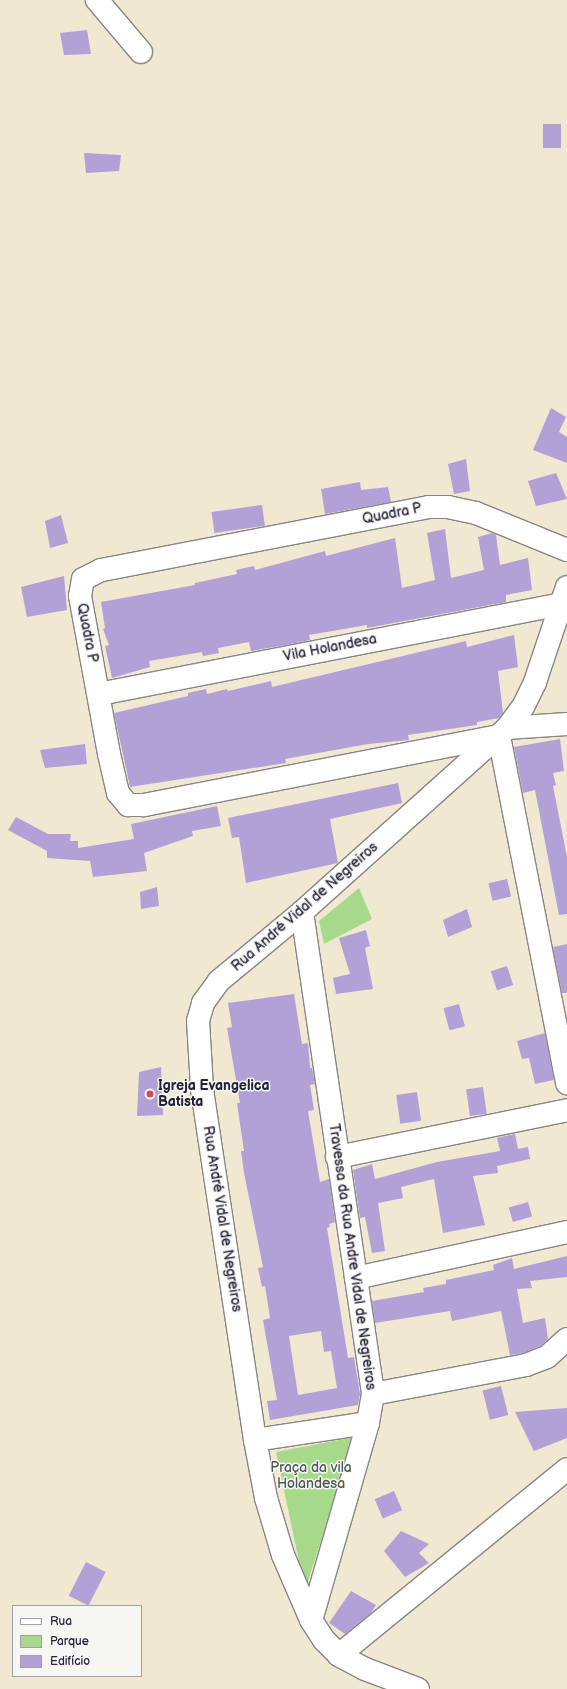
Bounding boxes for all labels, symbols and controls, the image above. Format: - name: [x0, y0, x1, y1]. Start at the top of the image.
- street label: Quadra P: [361, 500, 423, 528]
- street label: Quadra P: [73, 602, 101, 664]
- street label: Vila Holandesa: [282, 631, 378, 665]
- street label: Rua André Vidal de Negreiros: [228, 839, 382, 975]
- place label: Igreja Evangelica Batista: [158, 1078, 270, 1110]
- marker: Igreja Evangelica Batista: [145, 1089, 155, 1099]
- street label: Travessa da Rua Andre Vidal de Negreiros: [325, 1123, 379, 1391]
- street label: Rua André Vidal de Negreiros: [199, 1124, 245, 1314]
- park label: Praça da vila Holandesa: [270, 1460, 352, 1492]
- legend: [12, 1605, 142, 1677]
- text: Rua: [50, 1614, 72, 1629]
- text: Parque: [50, 1634, 89, 1649]
- text: Edifício: [50, 1654, 90, 1669]

